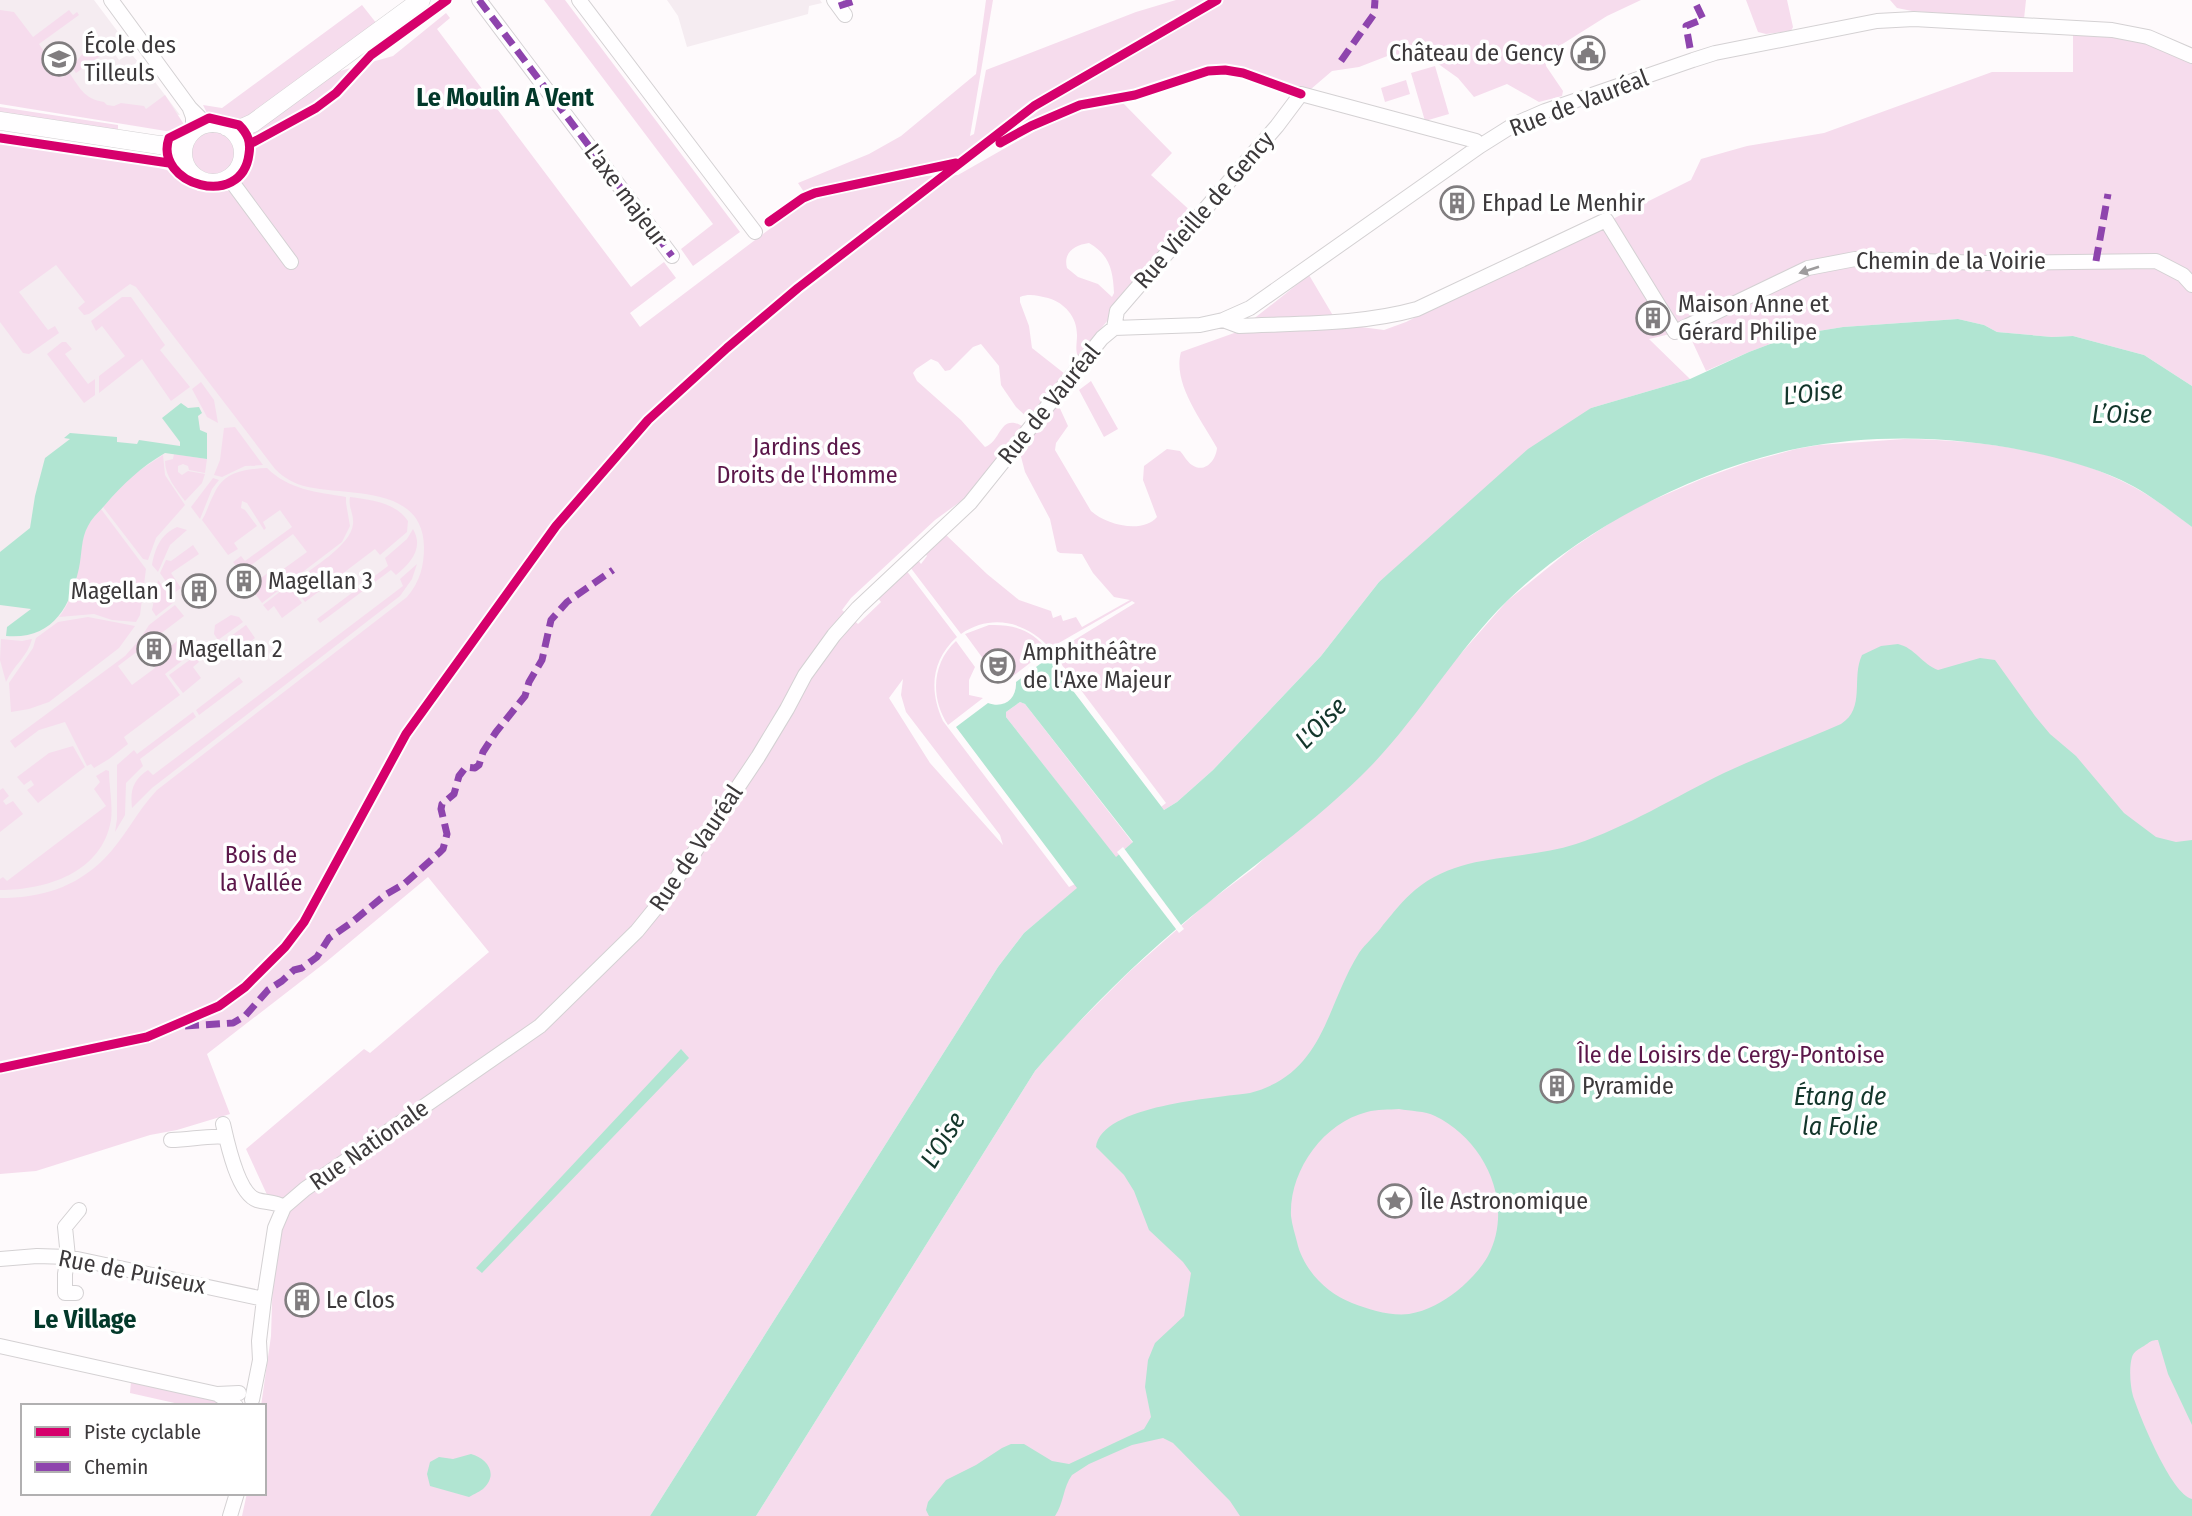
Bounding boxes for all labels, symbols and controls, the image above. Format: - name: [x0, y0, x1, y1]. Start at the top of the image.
- place label: École des Tilleuls: [84, 30, 176, 87]
- public building icon: Château de Gency: [1569, 34, 1607, 72]
- place label: Château de Gency: [1389, 39, 1564, 67]
- school or university icon: École des Tilleuls: [40, 40, 78, 78]
- street label: Rue de Vauréal: [1506, 64, 1652, 142]
- district label: Le Moulin A Vent: [416, 82, 595, 113]
- street label: Rue Vieille de Gency: [1128, 126, 1280, 294]
- street label: L'axe majeur: [578, 138, 674, 252]
- building icon: Ehpad Le Menhir: [1438, 184, 1476, 222]
- place label: Ehpad Le Menhir: [1482, 189, 1646, 217]
- street label: Chemin de la Voirie: [1856, 247, 2046, 275]
- one-way arrow: [1798, 265, 1819, 276]
- place label: Maison Anne et Gérard Philipe: [1678, 290, 1829, 346]
- building icon: Maison Anne et Gérard Philipe: [1634, 299, 1672, 337]
- street label: Rue de Vauréal: [992, 338, 1106, 470]
- water label: L'Oise: [1781, 374, 1845, 412]
- water label: L’Oise: [2092, 399, 2152, 430]
- park label: Jardins des Droits de l'Homme: [716, 433, 898, 489]
- building icon: Magellan 3: [225, 562, 263, 600]
- place label: Magellan 3: [268, 567, 373, 595]
- building icon: Magellan 1: [180, 572, 218, 610]
- place label: Magellan 1: [71, 577, 174, 605]
- building icon: Magellan 2: [135, 630, 173, 668]
- place label: Magellan 2: [178, 635, 283, 663]
- place label: Amphithéâtre de l'Axe Majeur: [1023, 638, 1172, 694]
- theatre icon: Amphithéâtre de l'Axe Majeur: [979, 647, 1017, 685]
- water label: L'Oise: [1289, 691, 1353, 755]
- street label: Rue de Vauréal: [643, 780, 749, 916]
- park label: Bois de la Vallée: [220, 841, 302, 897]
- park label: Île de Loisirs de Cergy-Pontoise: [1576, 1041, 1885, 1069]
- building icon: Pyramide: [1538, 1067, 1576, 1105]
- place label: Pyramide: [1582, 1072, 1674, 1100]
- water label: Étang de la Folie: [1794, 1081, 1886, 1142]
- street label: Rue Nationale: [304, 1094, 434, 1196]
- water label: L'Oise: [914, 1106, 972, 1174]
- place icon: Île Astronomique: [1376, 1182, 1414, 1220]
- place label: Île Astronomique: [1419, 1187, 1588, 1215]
- street label: Rue de Puiseux: [56, 1244, 208, 1300]
- building icon: Le Clos: [283, 1281, 321, 1319]
- place label: Le Clos: [326, 1286, 395, 1314]
- district label: Le Village: [34, 1304, 136, 1335]
- legend: [21, 1404, 266, 1495]
- text: Piste cyclable: [84, 1419, 201, 1445]
- text: Chemin: [84, 1454, 148, 1480]

